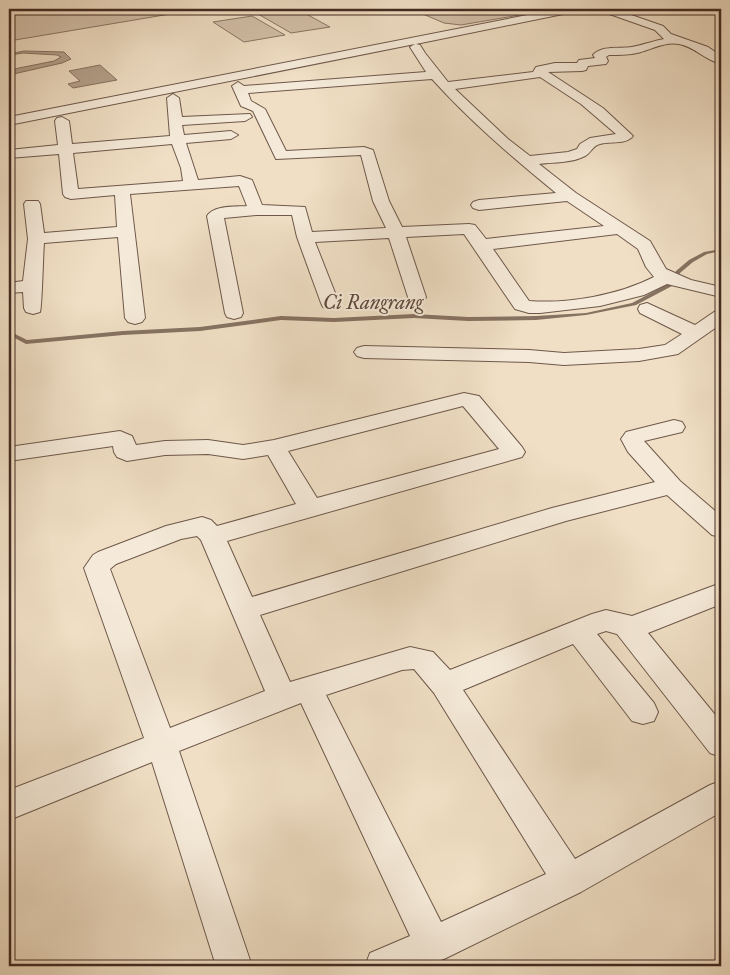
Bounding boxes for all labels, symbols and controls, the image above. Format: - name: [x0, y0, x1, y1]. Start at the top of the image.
- water label: Ci Rangrang: [323, 290, 424, 314]

